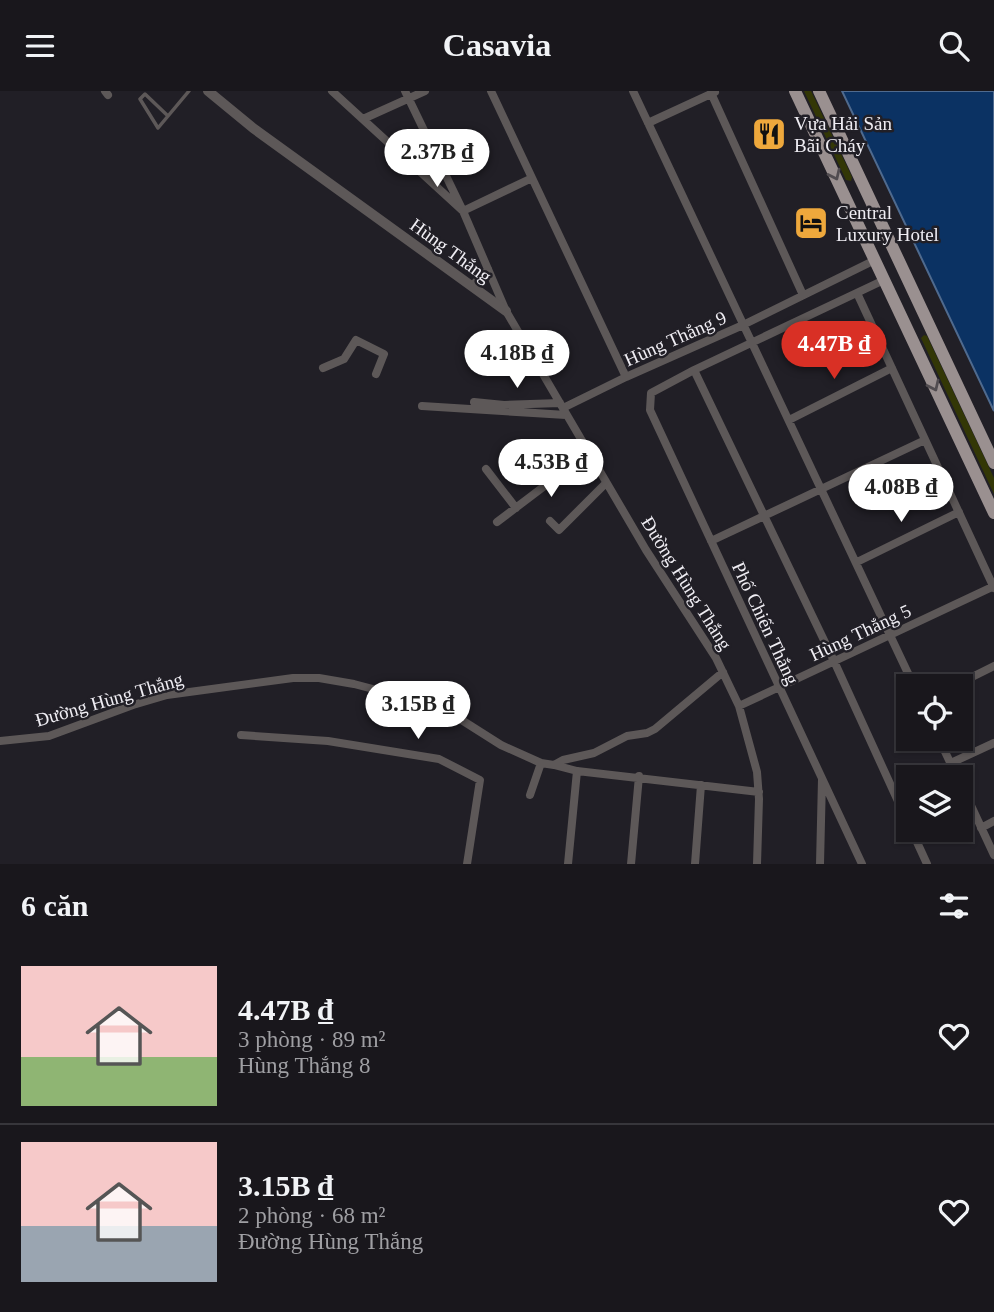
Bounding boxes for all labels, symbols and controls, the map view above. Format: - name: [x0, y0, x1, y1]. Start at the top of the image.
- icon: menu: [21, 27, 59, 65]
- text: Casavia: [443, 27, 551, 63]
- icon: search: [935, 27, 973, 65]
- place label: Vựa Hải Sản Bãi Cháy: [794, 113, 892, 156]
- restaurant icon: Vựa Hải Sản Bãi Cháy: [750, 115, 788, 153]
- pin: 2.37B ₫: [372, 129, 502, 189]
- text: 2.37B ₫: [400, 139, 474, 164]
- one-way arrow: [827, 168, 841, 180]
- place label: Central Luxury Hotel: [836, 202, 939, 245]
- hotel icon: Central Luxury Hotel: [792, 204, 830, 242]
- street label: Hùng Thắng: [406, 214, 496, 287]
- street label: Hùng Thắng 9: [621, 307, 729, 370]
- pin: 4.47B ₫: [769, 321, 899, 381]
- pin: 4.18B ₫: [452, 331, 582, 390]
- text: 4.47B ₫: [797, 331, 871, 356]
- text: 4.18B ₫: [480, 340, 554, 365]
- one-way arrow: [926, 379, 940, 391]
- pin: 4.53B ₫: [486, 439, 616, 499]
- text: 4.53B ₫: [514, 449, 588, 474]
- pin: 4.08B ₫: [836, 465, 966, 524]
- text: 4.08B ₫: [864, 474, 938, 499]
- street label: Đường Hùng Thắng: [637, 513, 736, 654]
- street label: Phố Chiến Thắng: [728, 559, 803, 688]
- street label: Hùng Thắng 5: [806, 600, 914, 665]
- street label: Đường Hùng Thắng: [33, 668, 186, 731]
- map controls: [896, 674, 973, 842]
- button: locate: [896, 674, 973, 751]
- pin: 3.15B ₫: [353, 681, 483, 741]
- text: 3.15B ₫: [381, 691, 455, 716]
- button: layers: [896, 765, 973, 842]
- icon: filters: [935, 887, 973, 925]
- text: 6 căn: [21, 889, 89, 922]
- text: 4.47B ₫: [238, 993, 333, 1026]
- icon: home: [77, 994, 161, 1078]
- icon: heart: [935, 1017, 973, 1055]
- text: 3 phòng · 89 m²: [238, 1027, 385, 1052]
- text: Hùng Thắng 8: [238, 1053, 370, 1078]
- text: 3.15B ₫: [238, 1169, 333, 1202]
- icon: home: [77, 1170, 161, 1254]
- icon: heart: [935, 1193, 973, 1231]
- text: 2 phòng · 68 m²: [238, 1203, 385, 1228]
- text: Đường Hùng Thắng: [238, 1229, 423, 1254]

